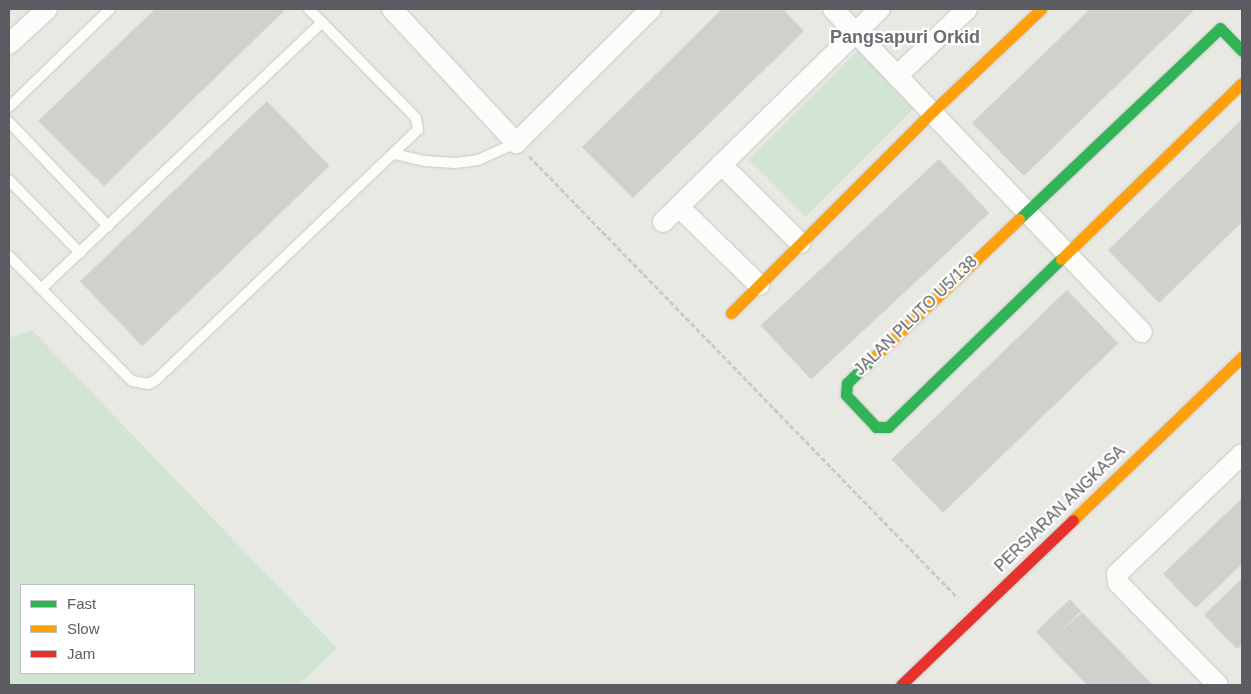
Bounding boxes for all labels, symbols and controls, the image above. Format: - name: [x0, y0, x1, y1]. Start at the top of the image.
- district label: Pangsapuri Orkid: [830, 26, 980, 48]
- street label: JALAN PLUTO U5/138: [851, 252, 981, 380]
- street label: PERSIARAN ANGKASA: [991, 442, 1129, 576]
- legend: [20, 584, 195, 674]
- text: Fast: [67, 595, 96, 612]
- text: Slow: [67, 620, 100, 637]
- text: Jam: [67, 645, 95, 662]

